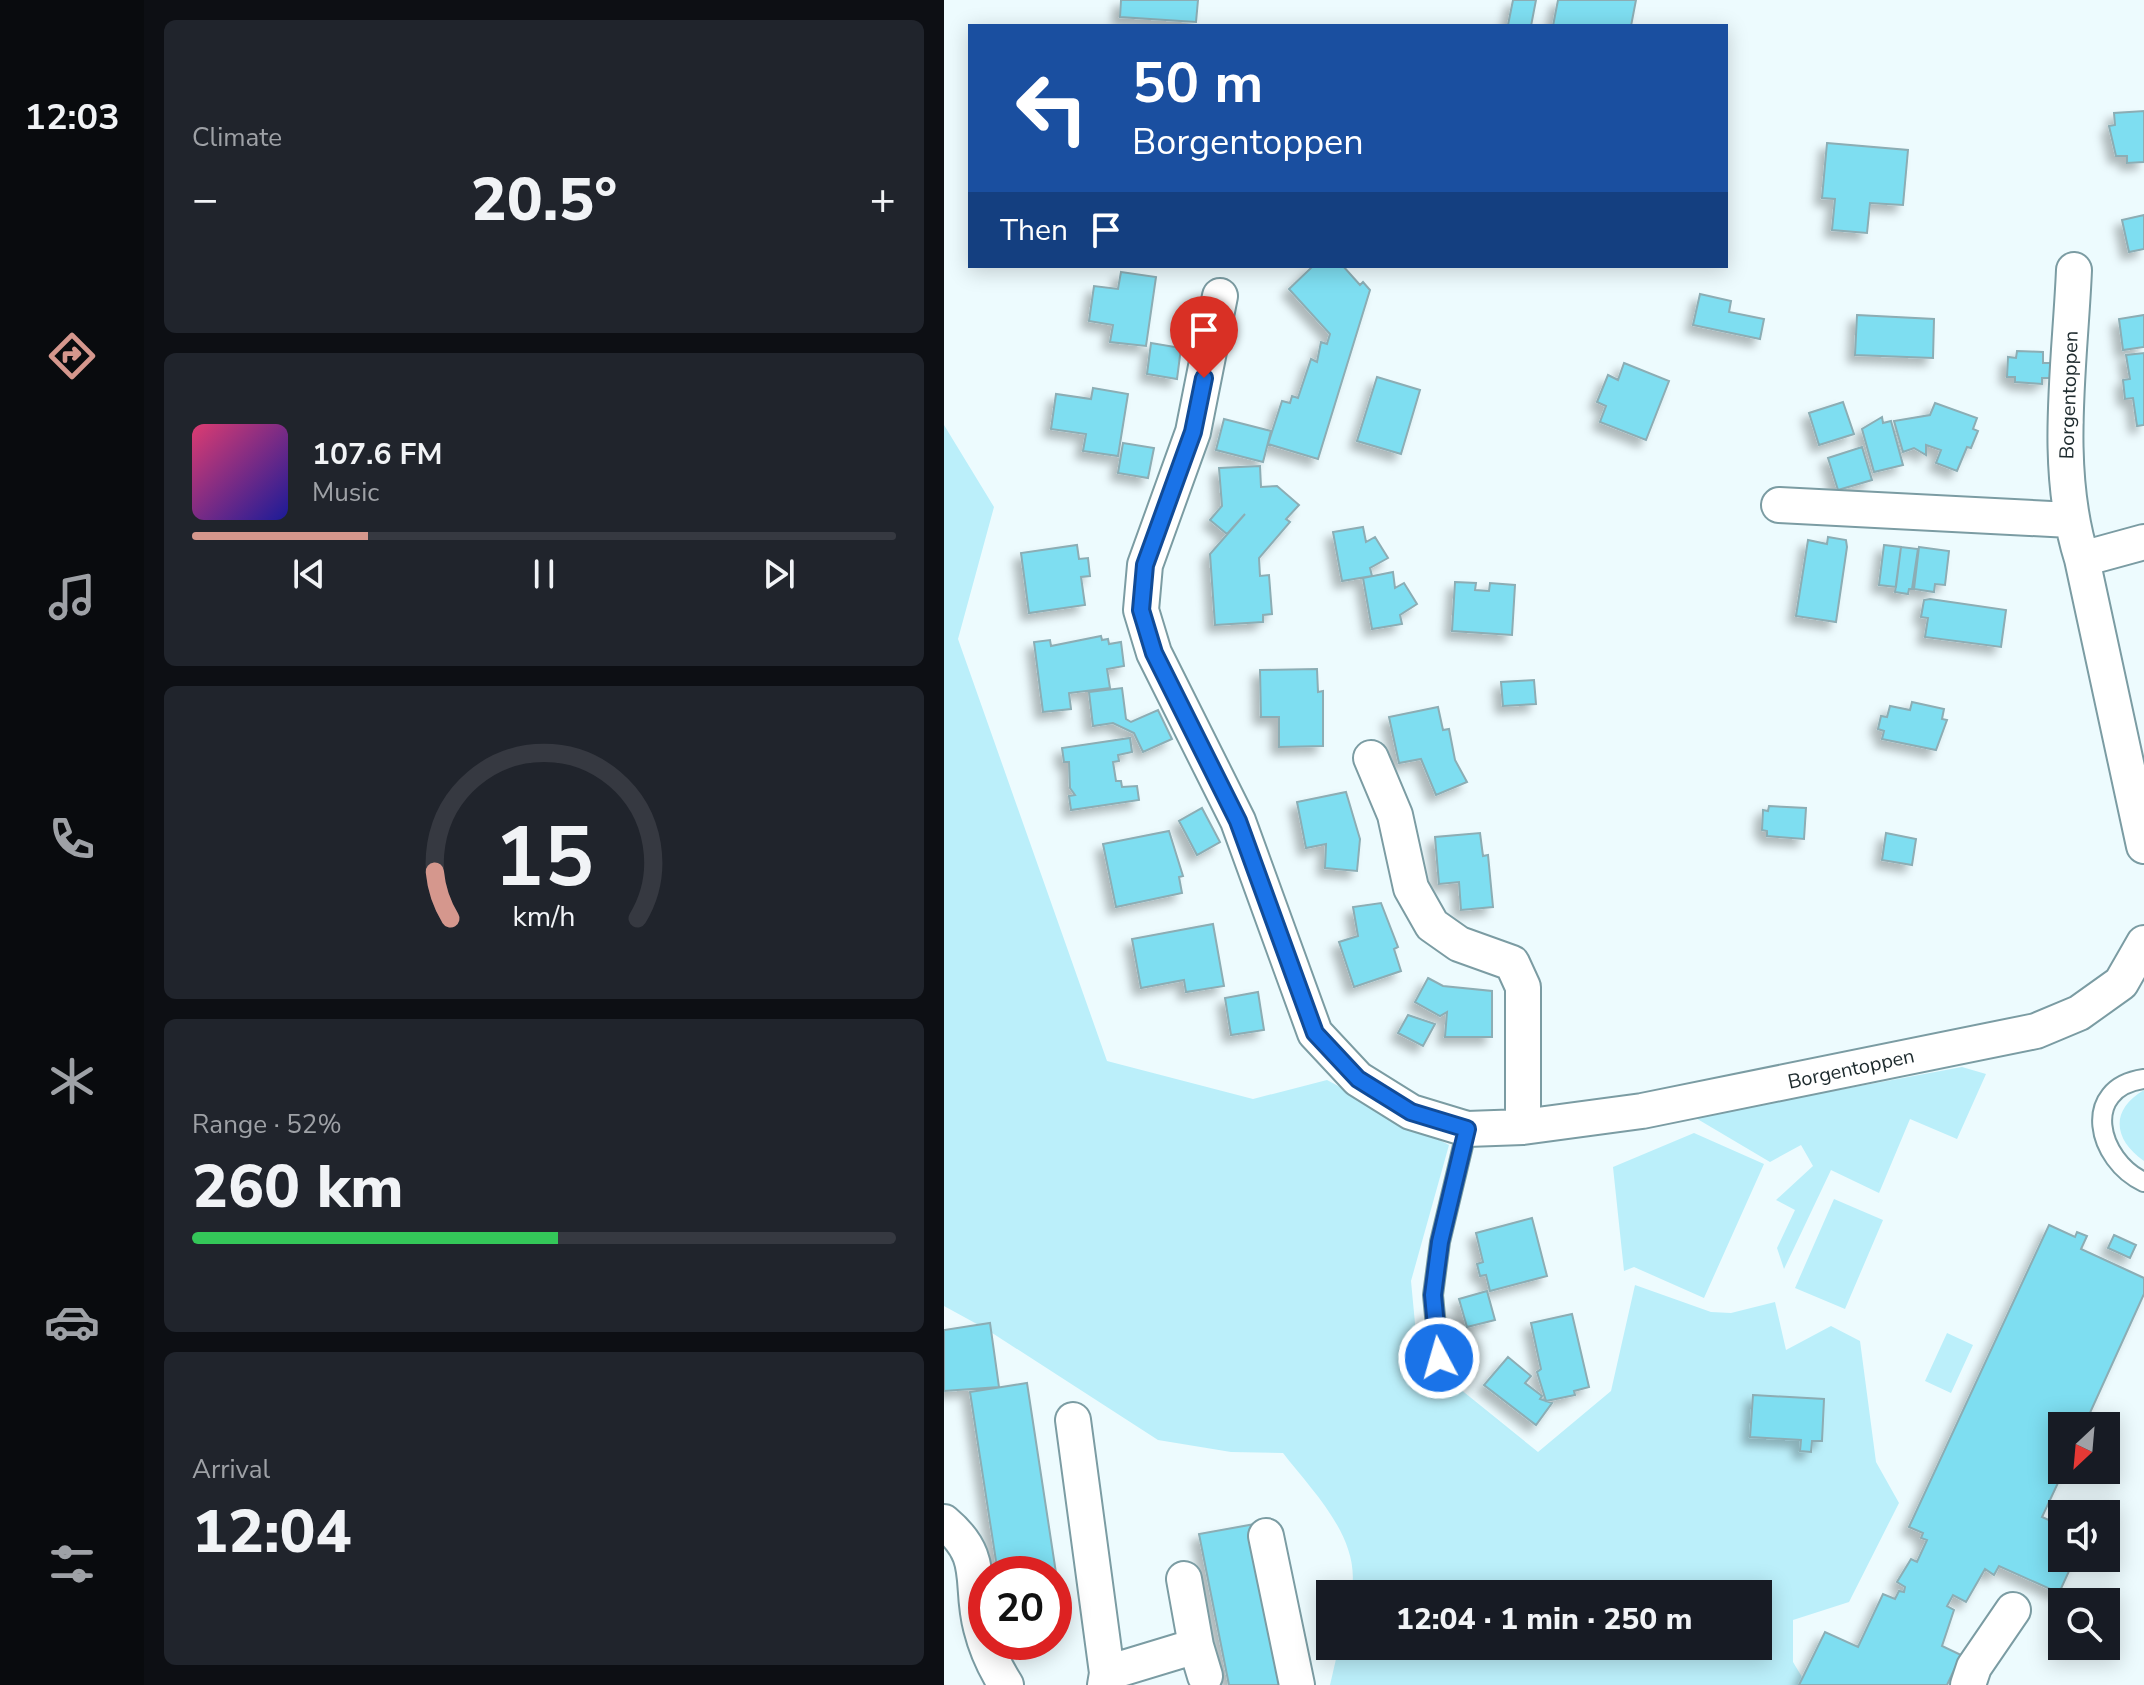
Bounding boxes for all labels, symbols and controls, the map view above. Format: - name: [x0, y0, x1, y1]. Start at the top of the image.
- text: 50 m: [1132, 45, 1263, 122]
- icon: left: [1000, 56, 1104, 160]
- text: 12:03: [24, 93, 120, 142]
- text: Borgentoppen: [1132, 118, 1364, 167]
- text: Climate: [192, 120, 282, 155]
- text: 20.5°: [471, 159, 617, 241]
- text: −: [192, 170, 218, 230]
- text: +: [870, 170, 896, 230]
- icon: arrive: [1084, 208, 1128, 252]
- text: Then: [1000, 210, 1068, 251]
- pin: [1170, 296, 1238, 378]
- icon: arrive: [1182, 308, 1226, 352]
- icon: directions: [44, 328, 100, 384]
- street label: Borgentoppen: [2053, 330, 2085, 460]
- text: 107.6 FM: [312, 434, 442, 475]
- text: Music: [312, 475, 379, 510]
- icon: previous: [287, 552, 331, 596]
- icon: pause: [522, 552, 566, 596]
- icon: next: [757, 552, 801, 596]
- icon: music: [44, 569, 100, 625]
- text: 15: [494, 800, 594, 913]
- icon: phone: [44, 811, 100, 867]
- text: km/h: [513, 897, 575, 936]
- street label: Borgentoppen: [1785, 1042, 1917, 1096]
- icon: climate: [44, 1053, 100, 1109]
- text: Range · 52%: [192, 1107, 342, 1142]
- text: 260 km: [192, 1146, 404, 1228]
- icon: car: [44, 1294, 100, 1350]
- position arrow: [1397, 1316, 1481, 1400]
- north arrow: [2048, 1412, 2120, 1484]
- map controls: [2048, 1412, 2120, 1660]
- text: Arrival: [192, 1452, 270, 1487]
- text: 12:04: [192, 1491, 352, 1573]
- button: sound: [2048, 1500, 2120, 1572]
- icon: filters: [44, 1536, 100, 1592]
- speed limit sign: 20: [968, 1556, 1072, 1660]
- button: search: [2048, 1588, 2120, 1660]
- text: 12:04 · 1 min · 250 m: [1396, 1599, 1692, 1640]

